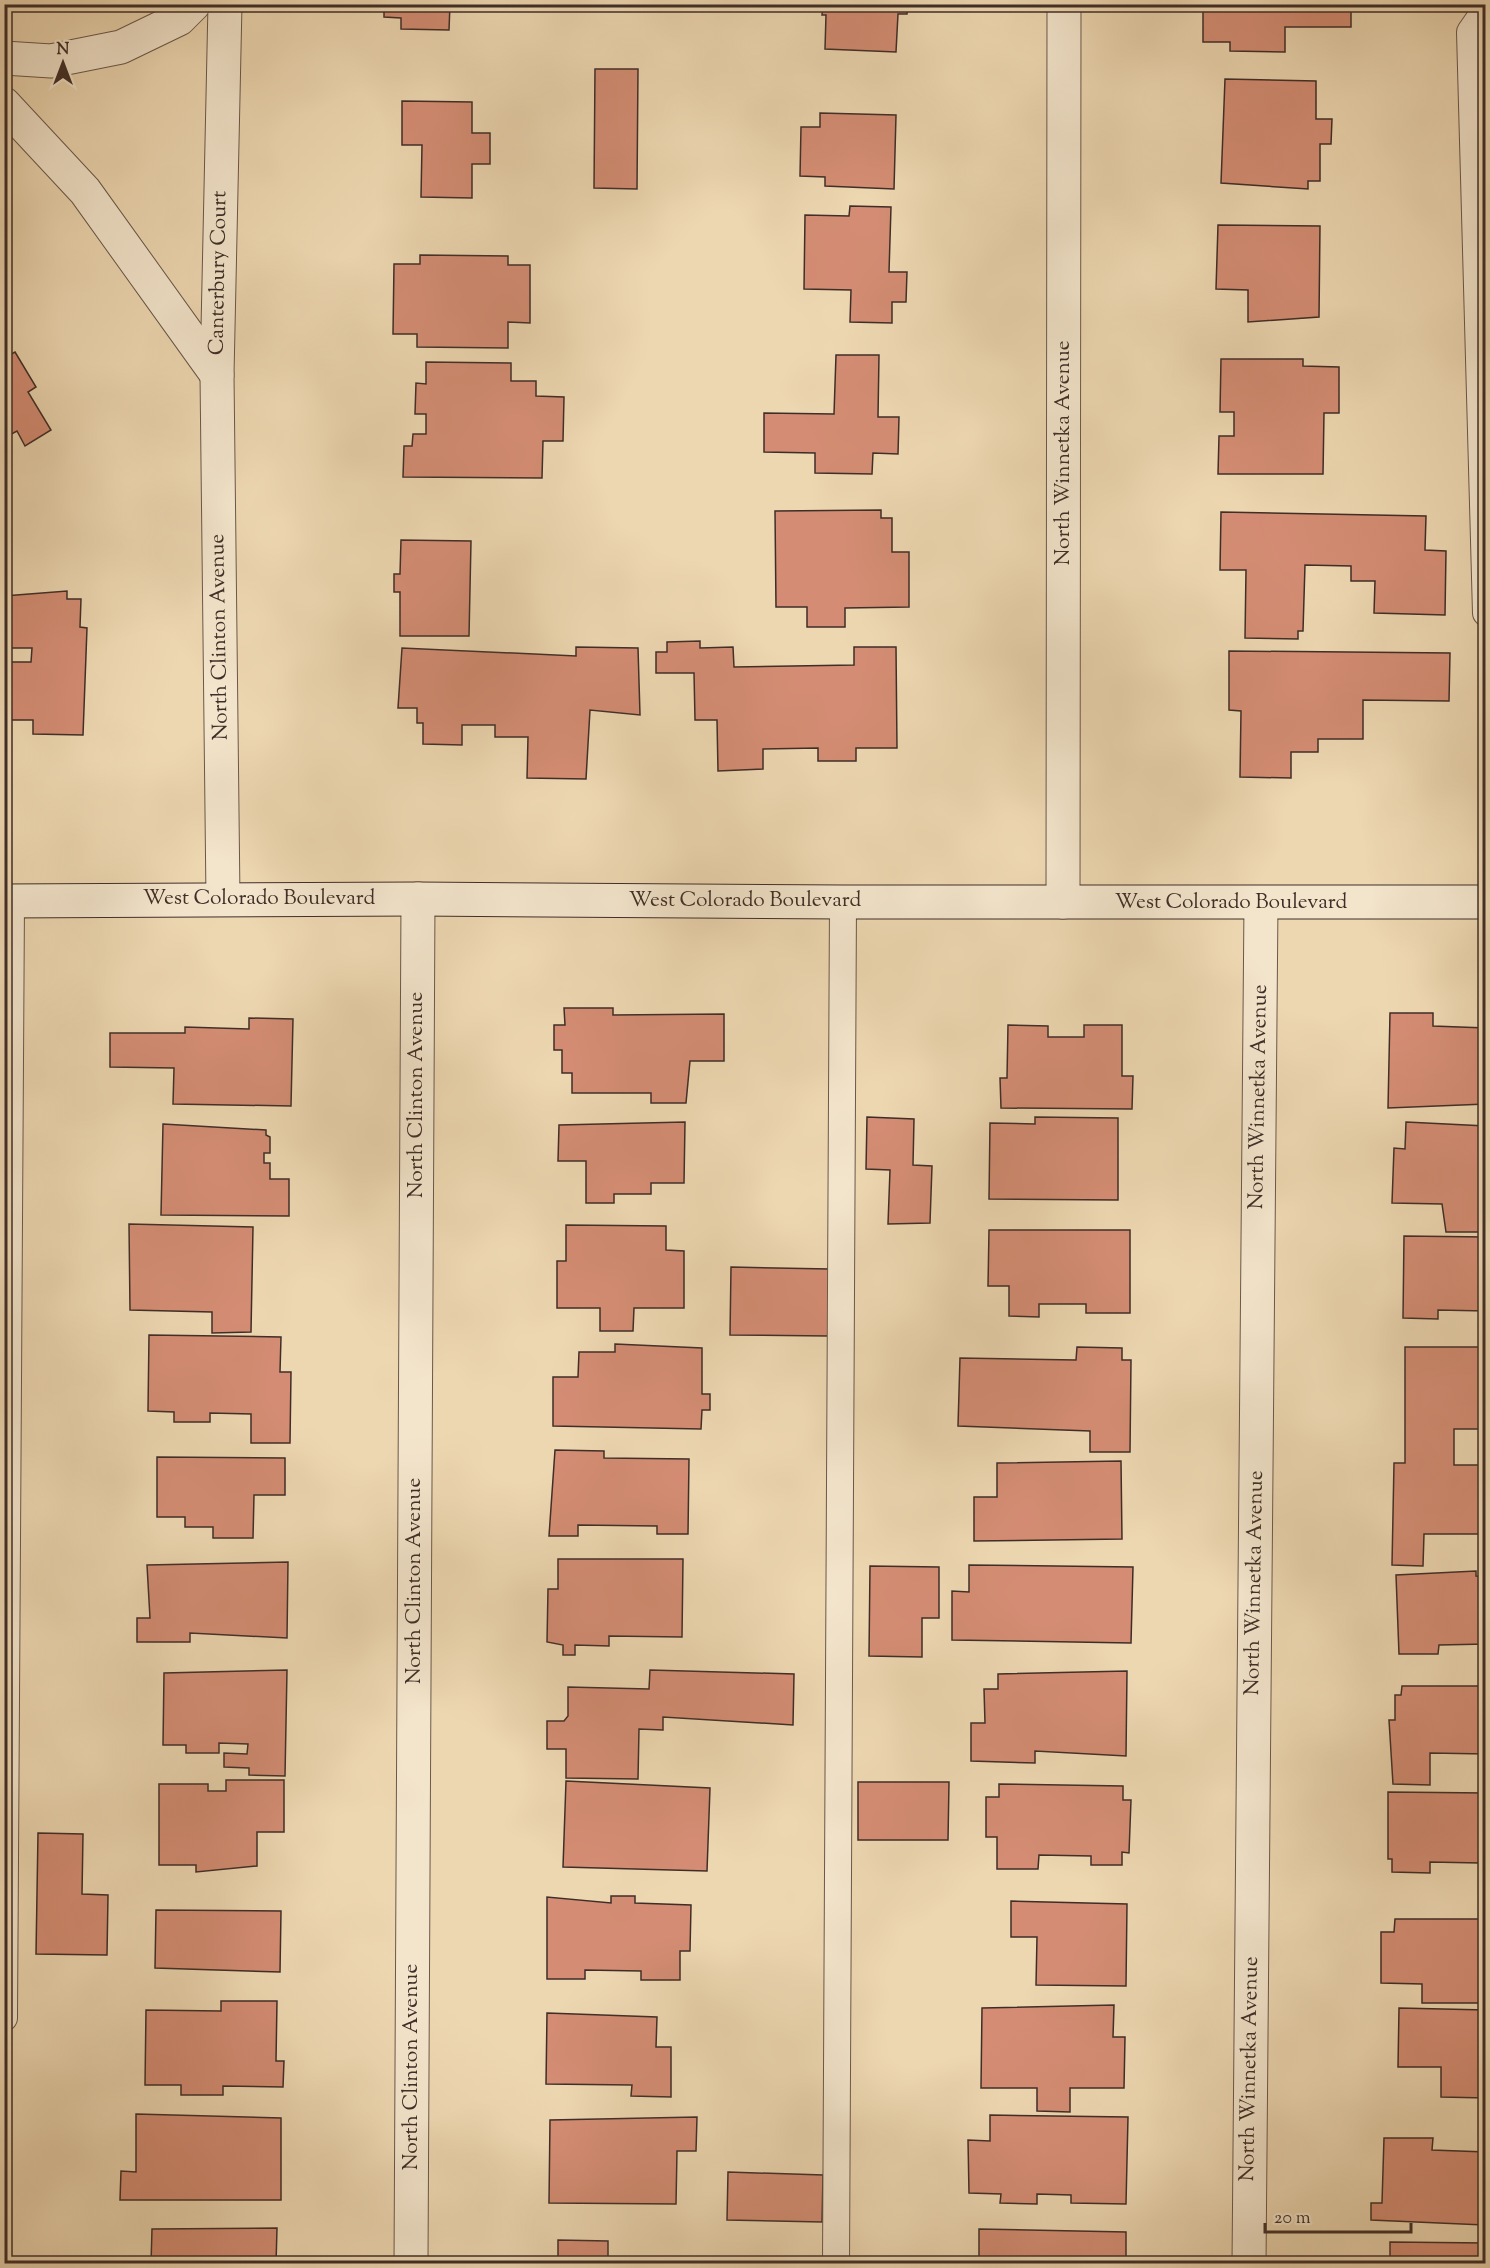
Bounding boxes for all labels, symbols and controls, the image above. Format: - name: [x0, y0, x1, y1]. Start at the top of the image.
- north arrow: [33, 33, 93, 93]
- text: N: [57, 39, 70, 62]
- street label: Canterbury Court: [203, 190, 235, 356]
- street label: North Winnetka Avenue: [1049, 340, 1079, 566]
- street label: North Clinton Avenue: [203, 534, 237, 740]
- street label: West Colorado Boulevard: [143, 884, 376, 914]
- street label: West Colorado Boulevard: [629, 886, 862, 916]
- street label: West Colorado Boulevard: [1115, 888, 1348, 918]
- street label: North Winnetka Avenue: [1242, 984, 1276, 1210]
- street label: North Clinton Avenue: [402, 992, 432, 1198]
- street label: North Winnetka Avenue: [1238, 1470, 1272, 1696]
- street label: North Clinton Avenue: [400, 1478, 430, 1684]
- street label: North Winnetka Avenue: [1233, 1956, 1267, 2182]
- street label: North Clinton Avenue: [397, 1964, 427, 2170]
- scale bar: [1265, 2196, 1410, 2234]
- text: 20 m: [1274, 2206, 1311, 2232]

